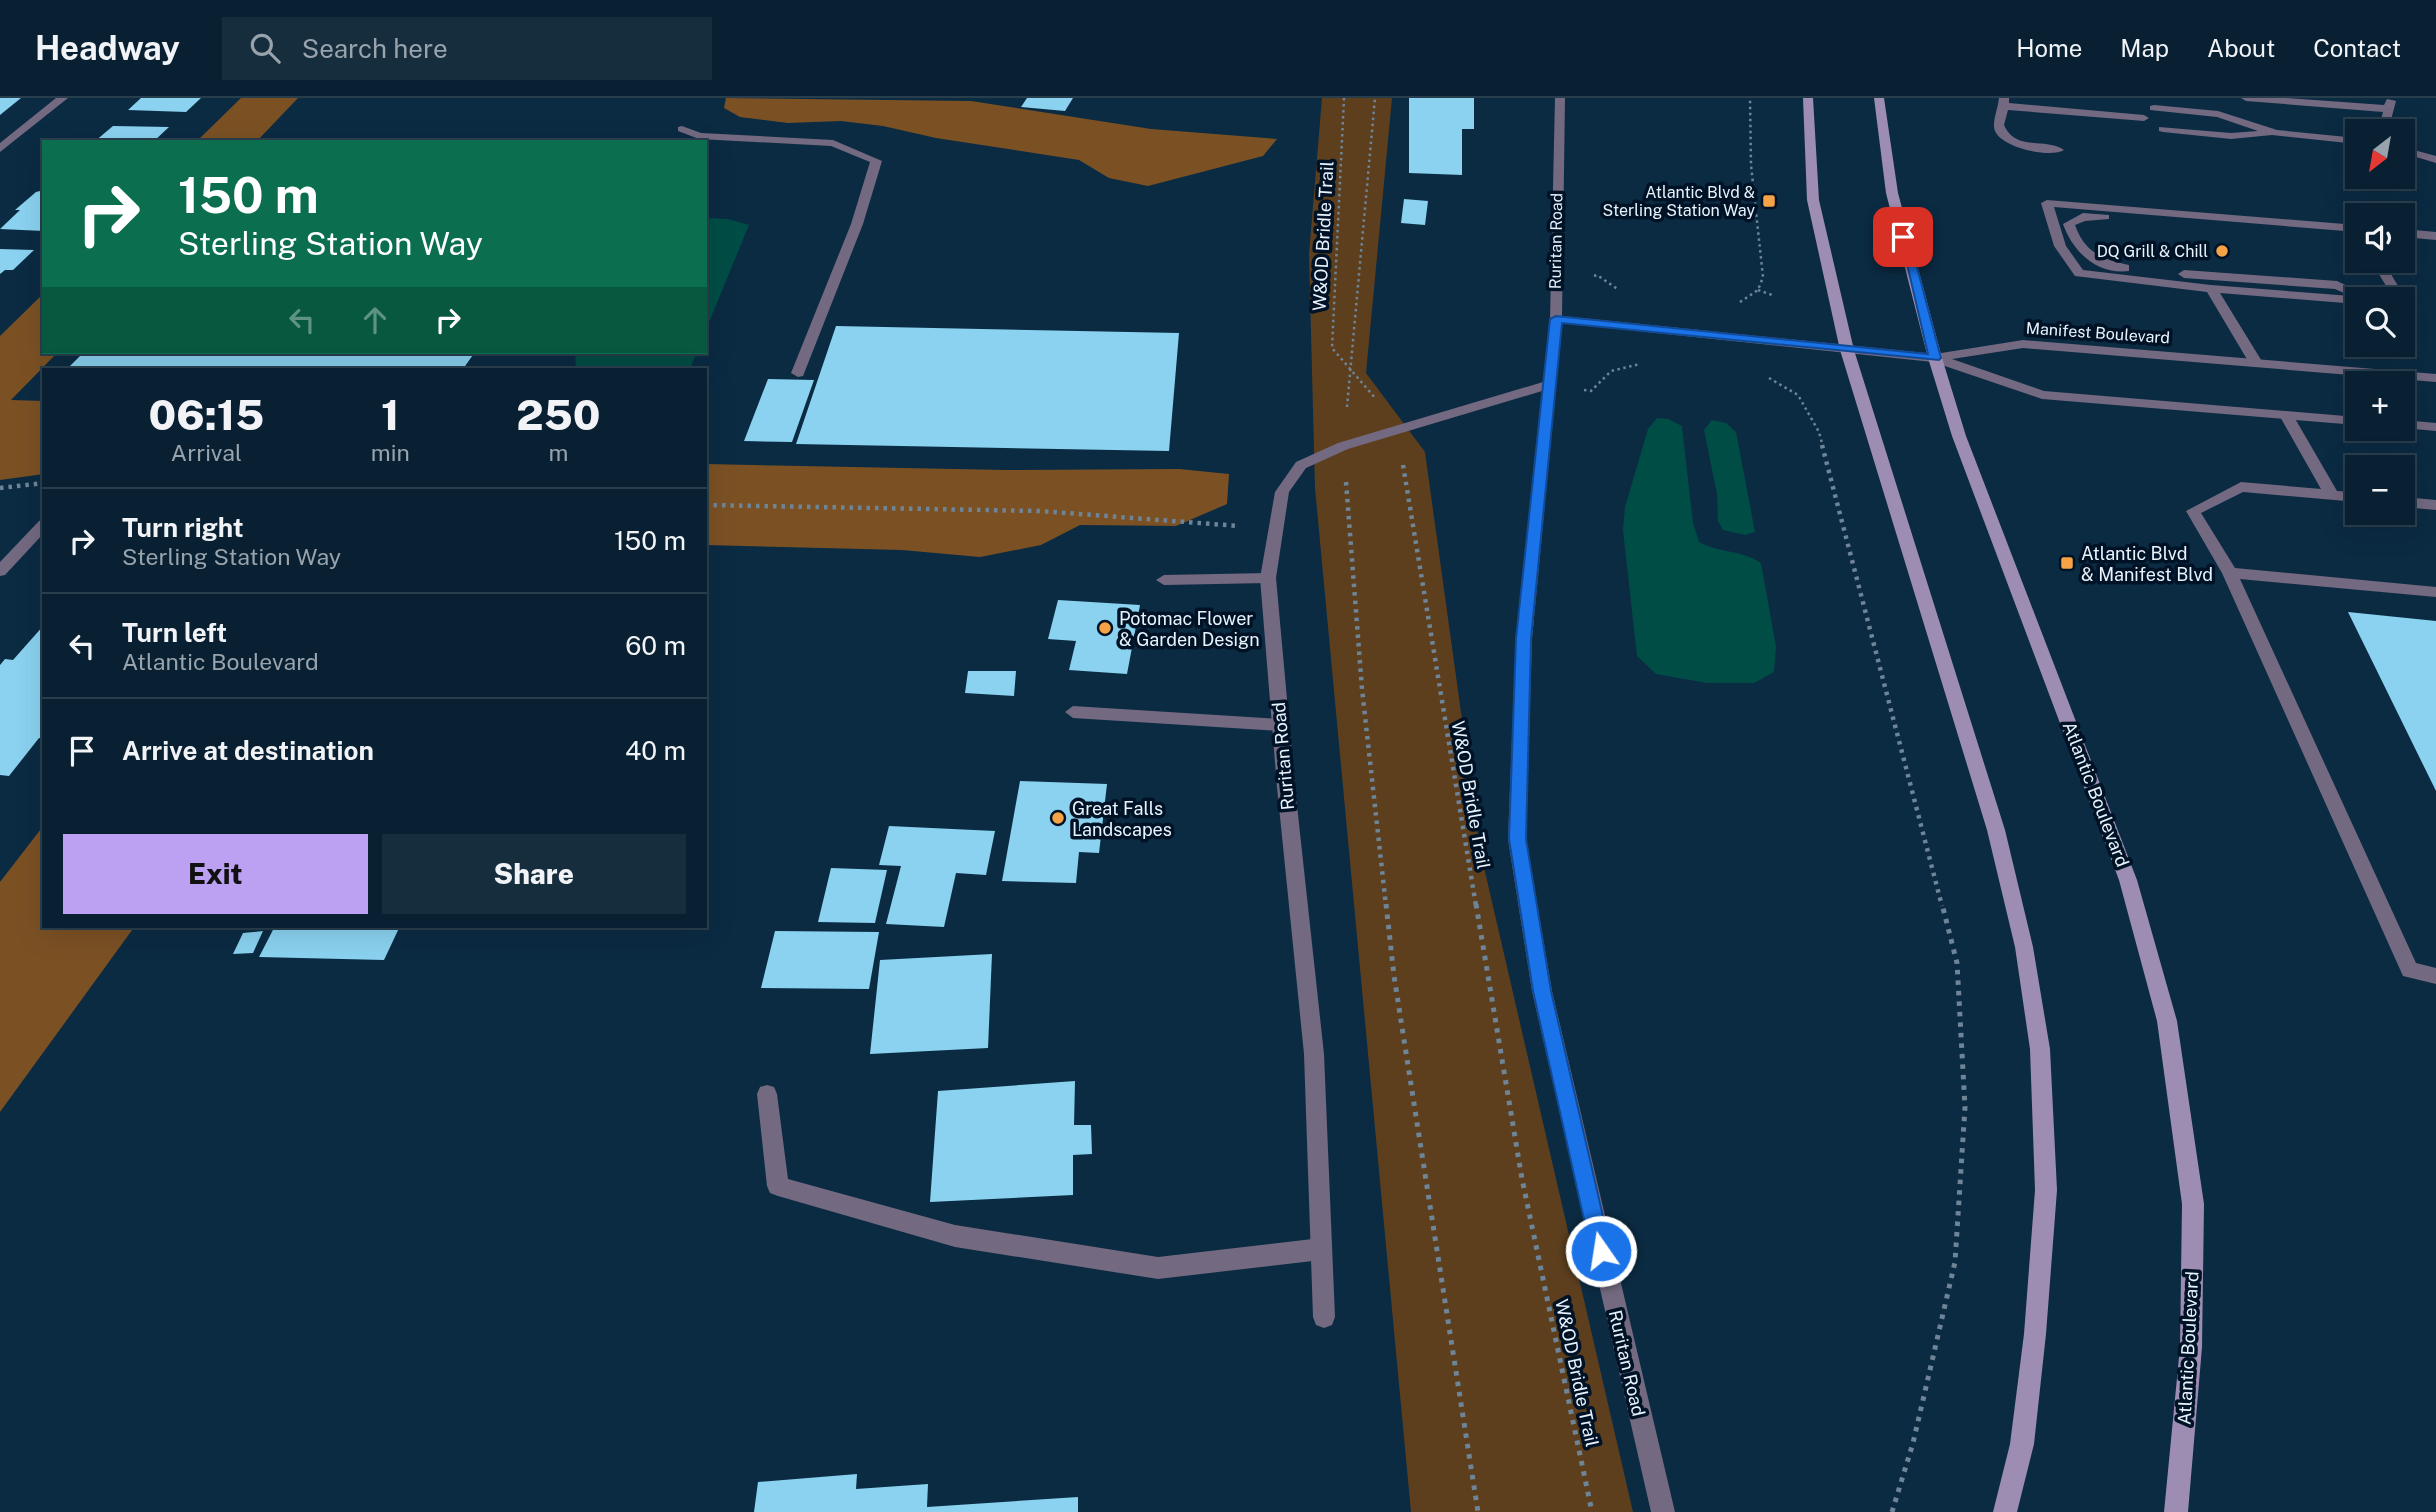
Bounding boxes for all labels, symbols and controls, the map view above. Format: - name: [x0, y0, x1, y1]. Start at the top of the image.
- search box: [222, 17, 712, 80]
- text: Headway: [35, 29, 180, 67]
- icon: search: [246, 29, 284, 67]
- text: Search here: [302, 33, 448, 64]
- text: Home: [2016, 34, 2082, 62]
- text: Map: [2120, 34, 2169, 62]
- text: About: [2207, 34, 2275, 62]
- text: Contact: [2313, 34, 2401, 62]
- north arrow: [2345, 119, 2415, 189]
- map controls: [2345, 119, 2415, 525]
- street label: W&OD Bridle Trail: [1309, 160, 1337, 312]
- text: 150 m: [178, 166, 319, 224]
- icon: right: [63, 168, 154, 259]
- place label: Atlantic Blvd & Sterling Station Way: [1603, 183, 1755, 220]
- street label: Ruritan Road: [1546, 193, 1566, 289]
- marker: Atlantic Blvd & Sterling Station Way: [1761, 193, 1777, 209]
- button: sound: [2345, 203, 2415, 273]
- pin: [1873, 207, 1933, 267]
- icon: arrive: [1884, 218, 1922, 256]
- text: Sterling Station Way: [178, 225, 483, 262]
- place label: DQ Grill & Chill: [2097, 242, 2208, 261]
- marker: DQ Grill & Chill: [2214, 243, 2230, 259]
- button: search: [2345, 287, 2415, 357]
- icon: left: [283, 301, 321, 339]
- icon: ahead: [356, 301, 394, 339]
- icon: right: [429, 301, 467, 339]
- street label: Manifest Boulevard: [2025, 318, 2171, 348]
- button: +: [2345, 371, 2415, 441]
- text: 06:15: [149, 390, 264, 439]
- text: 1: [381, 390, 399, 439]
- text: 250: [516, 390, 600, 439]
- text: Arrival: [171, 439, 242, 466]
- text: min: [371, 439, 410, 466]
- text: m: [548, 439, 568, 466]
- button: −: [2345, 455, 2415, 525]
- text: Turn right: [122, 512, 244, 543]
- icon: right: [63, 522, 101, 560]
- text: 150 m: [614, 525, 686, 556]
- text: Sterling Station Way: [122, 543, 341, 570]
- place label: Atlantic Blvd & Manifest Blvd: [2081, 543, 2213, 585]
- marker: Atlantic Blvd & Manifest Blvd: [2059, 555, 2075, 571]
- place label: Potomac Flower & Garden Design: [1119, 608, 1260, 650]
- text: Turn left: [122, 617, 227, 648]
- marker: Potomac Flower & Garden Design: [1097, 620, 1113, 636]
- icon: left: [63, 627, 101, 665]
- text: 60 m: [625, 630, 686, 661]
- text: Atlantic Boulevard: [122, 648, 319, 675]
- street label: Ruritan Road: [1268, 701, 1298, 811]
- street label: Atlantic Boulevard: [2059, 718, 2133, 870]
- street label: W&OD Bridle Trail: [1448, 719, 1494, 871]
- icon: arrive: [63, 732, 101, 770]
- text: Arrive at destination: [122, 735, 374, 766]
- text: 40 m: [625, 735, 686, 766]
- place label: Great Falls Landscapes: [1072, 798, 1172, 840]
- marker: Great Falls Landscapes: [1050, 810, 1066, 826]
- button: Exit: [63, 834, 368, 914]
- button: Share: [382, 834, 686, 914]
- position arrow: [1564, 1214, 1638, 1288]
- street label: Atlantic Boulevard: [2173, 1271, 2203, 1425]
- street label: W&OD Bridle Trail: [1551, 1297, 1603, 1449]
- street label: Ruritan Road: [1605, 1308, 1649, 1418]

